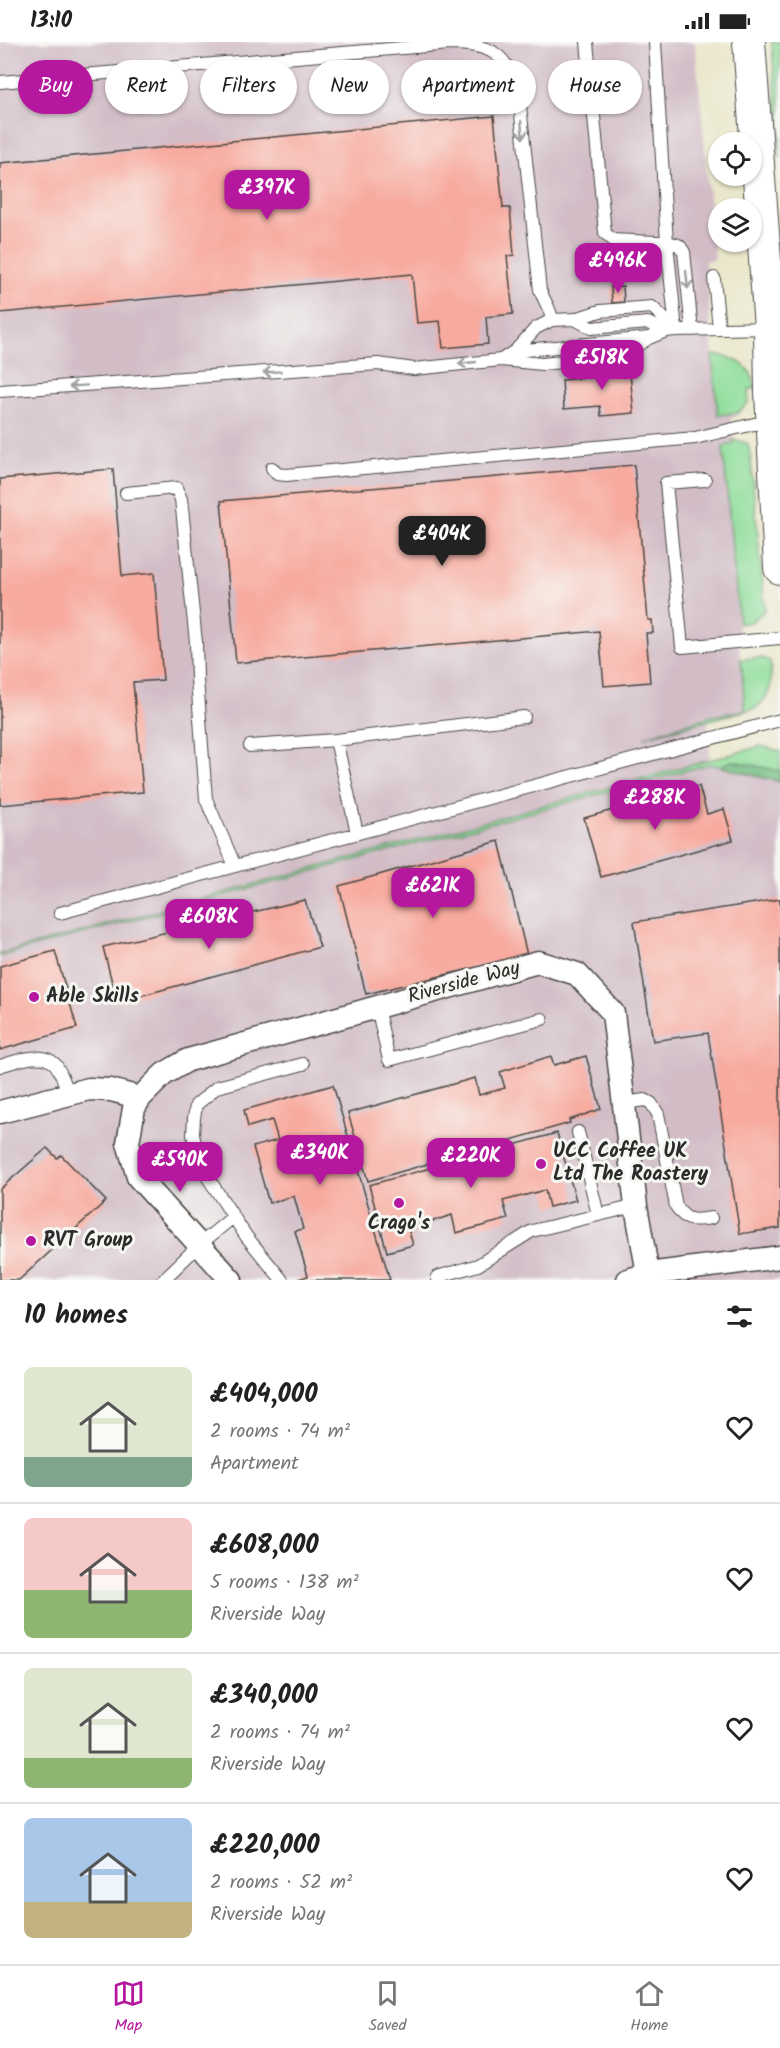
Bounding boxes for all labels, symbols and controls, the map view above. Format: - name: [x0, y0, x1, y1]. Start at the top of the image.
- text: 13:10: [30, 4, 72, 39]
- chip: Buy: [18, 60, 93, 114]
- chip: Rent: [105, 60, 188, 114]
- chip: Filters: [200, 60, 297, 114]
- chip: New: [309, 60, 389, 114]
- chip: Apartment: [401, 60, 536, 114]
- chip: House: [548, 60, 642, 114]
- one-way arrow: [517, 120, 528, 139]
- map controls: [708, 132, 762, 252]
- button: locate: [708, 132, 762, 186]
- pin: £397K: [225, 170, 309, 221]
- text: £397K: [238, 173, 296, 205]
- button: layers: [708, 198, 762, 252]
- pin: £496K: [576, 243, 660, 294]
- text: £496K: [589, 246, 647, 278]
- one-way arrow: [682, 270, 693, 290]
- pin: £518K: [560, 340, 644, 391]
- text: £518K: [575, 343, 629, 375]
- one-way arrow: [457, 358, 477, 369]
- one-way arrow: [263, 366, 283, 377]
- one-way arrow: [68, 380, 88, 391]
- pin: £404K: [400, 516, 484, 567]
- text: £404K: [413, 519, 471, 551]
- pin: £288K: [613, 780, 697, 831]
- text: £288K: [624, 783, 686, 815]
- pin: £621K: [391, 868, 475, 919]
- text: £621K: [405, 871, 461, 903]
- pin: £608K: [167, 899, 251, 950]
- text: £608K: [179, 902, 239, 934]
- street label: Riverside Way: [404, 952, 524, 1013]
- place label: Able Skills: [46, 981, 139, 1013]
- marker: Able Skills: [27, 990, 41, 1004]
- pin: £340K: [278, 1135, 362, 1186]
- place label: UCC Coffee UK Ltd The Roastery: [553, 1136, 709, 1191]
- text: £340K: [291, 1138, 349, 1170]
- pin: £220K: [429, 1138, 513, 1189]
- text: £220K: [441, 1141, 501, 1173]
- pin: £590K: [138, 1142, 222, 1193]
- text: £590K: [151, 1145, 209, 1177]
- marker: UCC Coffee UK Ltd The Roastery: [534, 1157, 548, 1171]
- marker: Crago's: [392, 1196, 406, 1210]
- place label: Crago's: [368, 1208, 431, 1240]
- place label: RVT Group: [43, 1225, 133, 1257]
- marker: RVT Group: [24, 1234, 38, 1248]
- text: 10 homes: [24, 1295, 128, 1337]
- icon: filters: [723, 1300, 756, 1333]
- text: £404,000: [210, 1374, 318, 1416]
- icon: home: [72, 1391, 144, 1463]
- icon: heart: [723, 1411, 756, 1444]
- text: 2 rooms · 74 m²: [210, 1416, 350, 1448]
- text: Apartment: [210, 1448, 299, 1480]
- text: £608,000: [210, 1525, 319, 1567]
- icon: home: [72, 1542, 144, 1614]
- icon: heart: [723, 1562, 756, 1595]
- text: 5 rooms · 138 m²: [210, 1567, 359, 1599]
- text: Riverside Way: [210, 1599, 325, 1631]
- text: £340,000: [210, 1675, 318, 1717]
- icon: home: [72, 1692, 144, 1764]
- icon: heart: [723, 1712, 756, 1745]
- text: 2 rooms · 74 m²: [210, 1717, 350, 1749]
- text: Riverside Way: [210, 1749, 325, 1781]
- text: £220,000: [210, 1825, 320, 1867]
- icon: home: [72, 1842, 144, 1914]
- icon: heart: [723, 1862, 756, 1895]
- text: 2 rooms · 52 m²: [210, 1867, 352, 1899]
- text: Riverside Way: [210, 1899, 325, 1931]
- tab: Map: [112, 1977, 145, 2038]
- tab: Saved: [369, 1977, 407, 2038]
- tab: Home: [630, 1977, 668, 2038]

